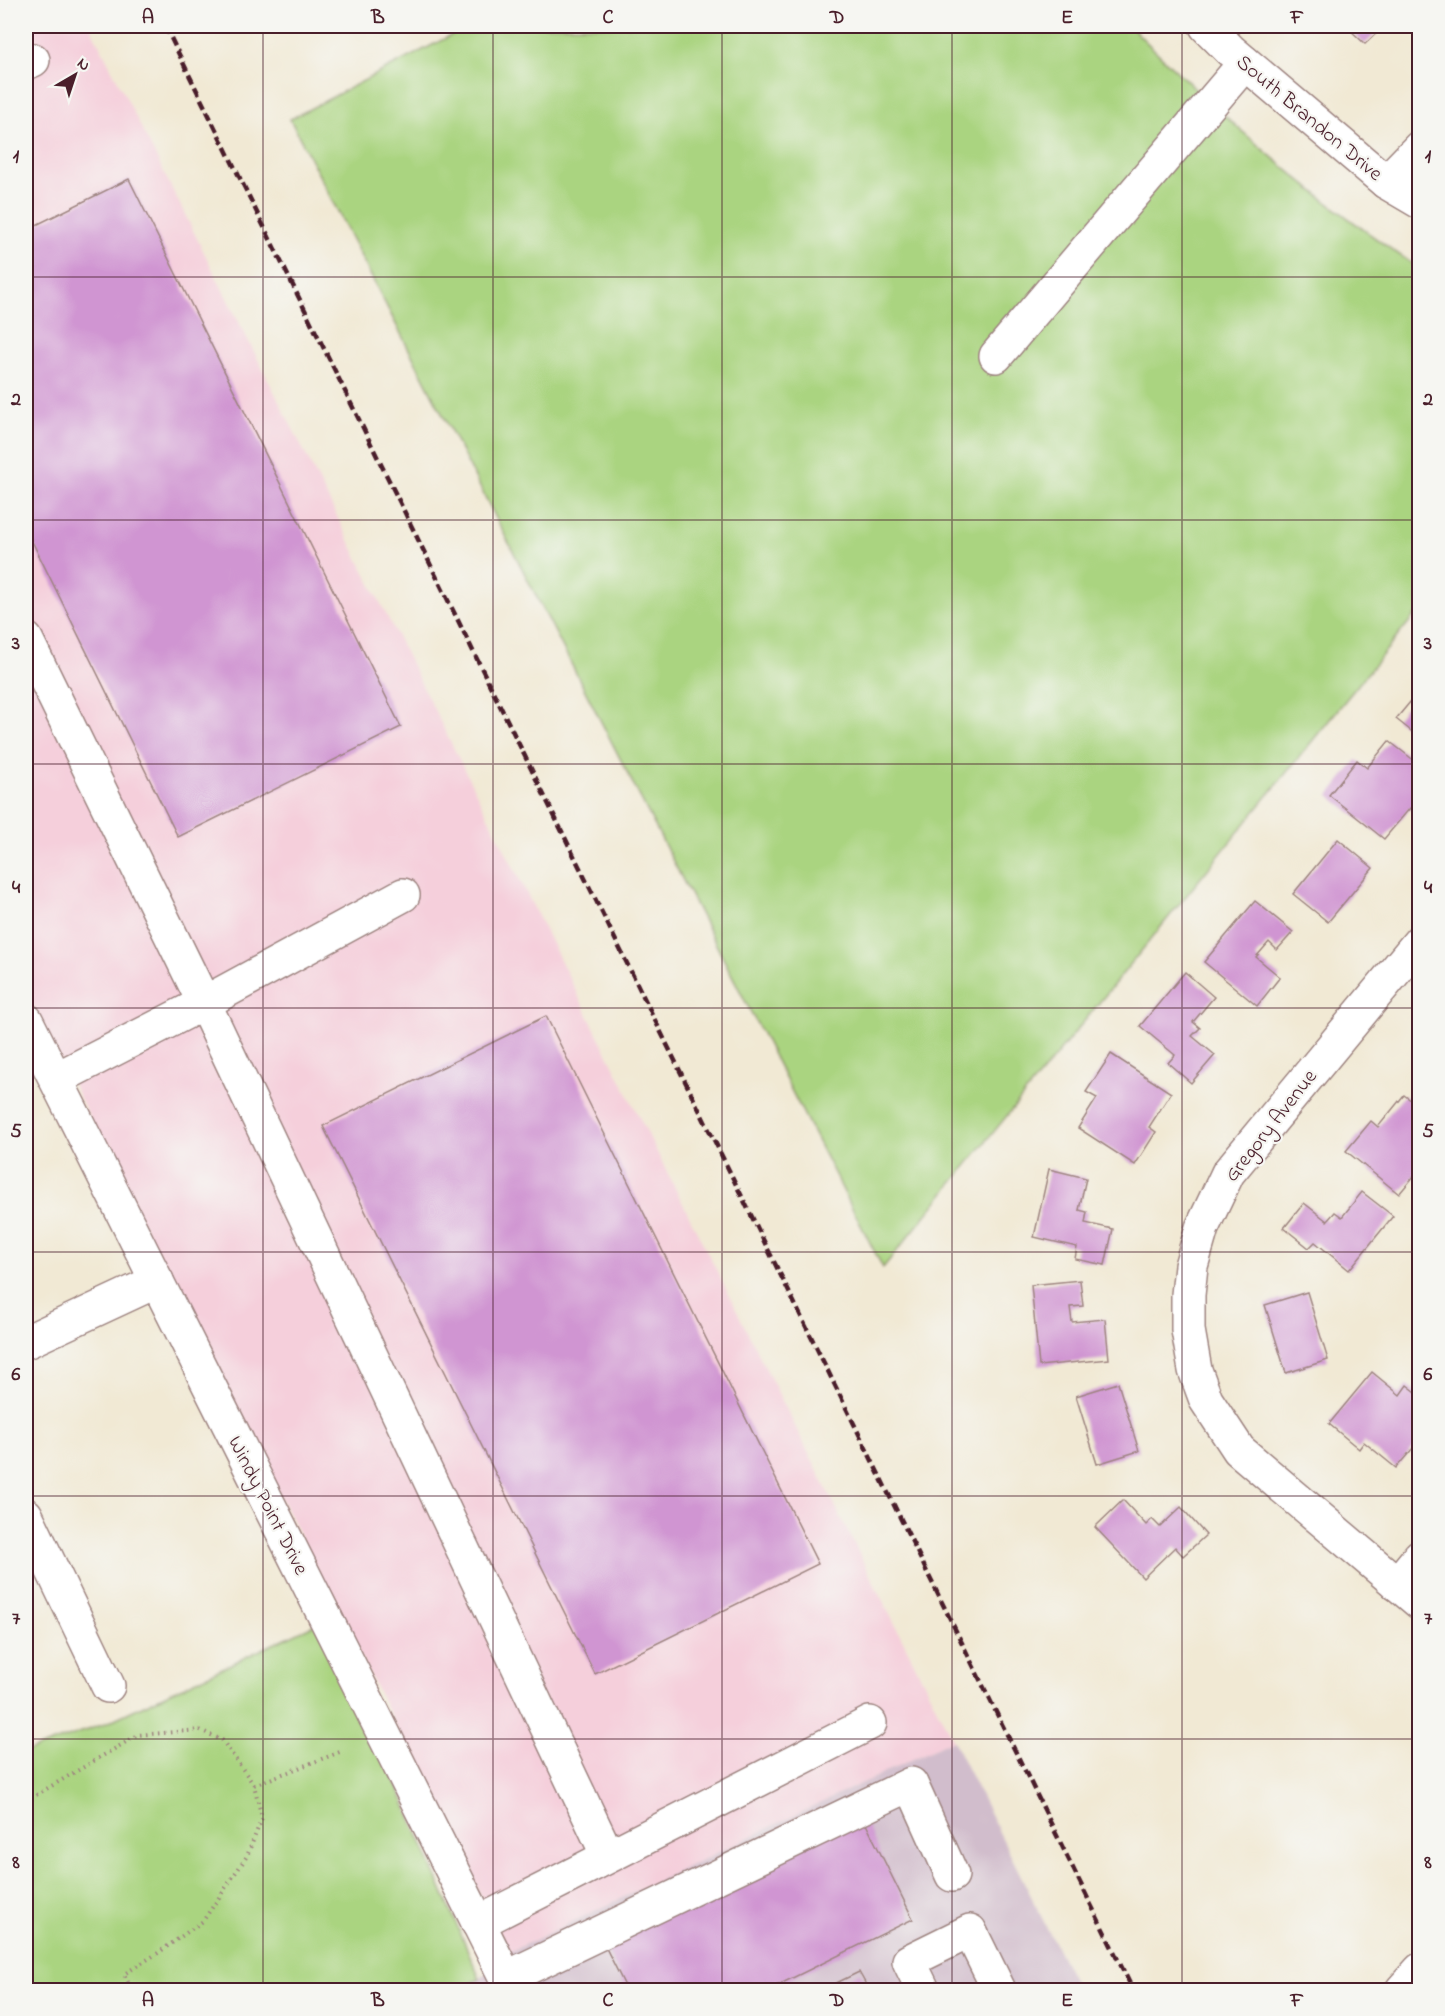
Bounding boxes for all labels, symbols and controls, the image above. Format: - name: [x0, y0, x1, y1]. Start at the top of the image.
- text: A: [142, 4, 154, 33]
- text: B: [370, 4, 385, 33]
- text: C: [603, 4, 614, 33]
- text: D: [829, 4, 844, 33]
- text: E: [1061, 4, 1073, 33]
- text: F: [1290, 4, 1304, 33]
- north arrow: [45, 45, 105, 105]
- street label: South Brandon Drive: [1229, 48, 1389, 189]
- text: N: [71, 52, 95, 78]
- text: 1: [13, 143, 20, 172]
- text: 1: [1425, 143, 1432, 172]
- text: 2: [10, 386, 21, 415]
- text: 2: [1422, 386, 1433, 415]
- text: 3: [11, 630, 20, 659]
- text: 3: [1423, 630, 1432, 659]
- text: 4: [12, 874, 21, 903]
- text: 4: [1424, 874, 1433, 903]
- street label: Gregory Avenue: [1218, 1063, 1327, 1190]
- text: 5: [10, 1118, 22, 1147]
- text: 5: [1422, 1118, 1434, 1147]
- text: 6: [12, 1361, 21, 1390]
- text: 6: [1424, 1361, 1433, 1390]
- street label: Windy Point Drive: [218, 1431, 315, 1582]
- text: 7: [12, 1605, 21, 1634]
- text: 7: [1424, 1605, 1433, 1634]
- text: 8: [11, 1849, 20, 1878]
- text: 8: [1423, 1849, 1432, 1878]
- text: A: [142, 1987, 154, 2016]
- text: B: [370, 1987, 385, 2016]
- text: C: [603, 1987, 614, 2016]
- text: D: [829, 1987, 844, 2016]
- text: E: [1061, 1987, 1073, 2016]
- text: F: [1290, 1987, 1304, 2016]

